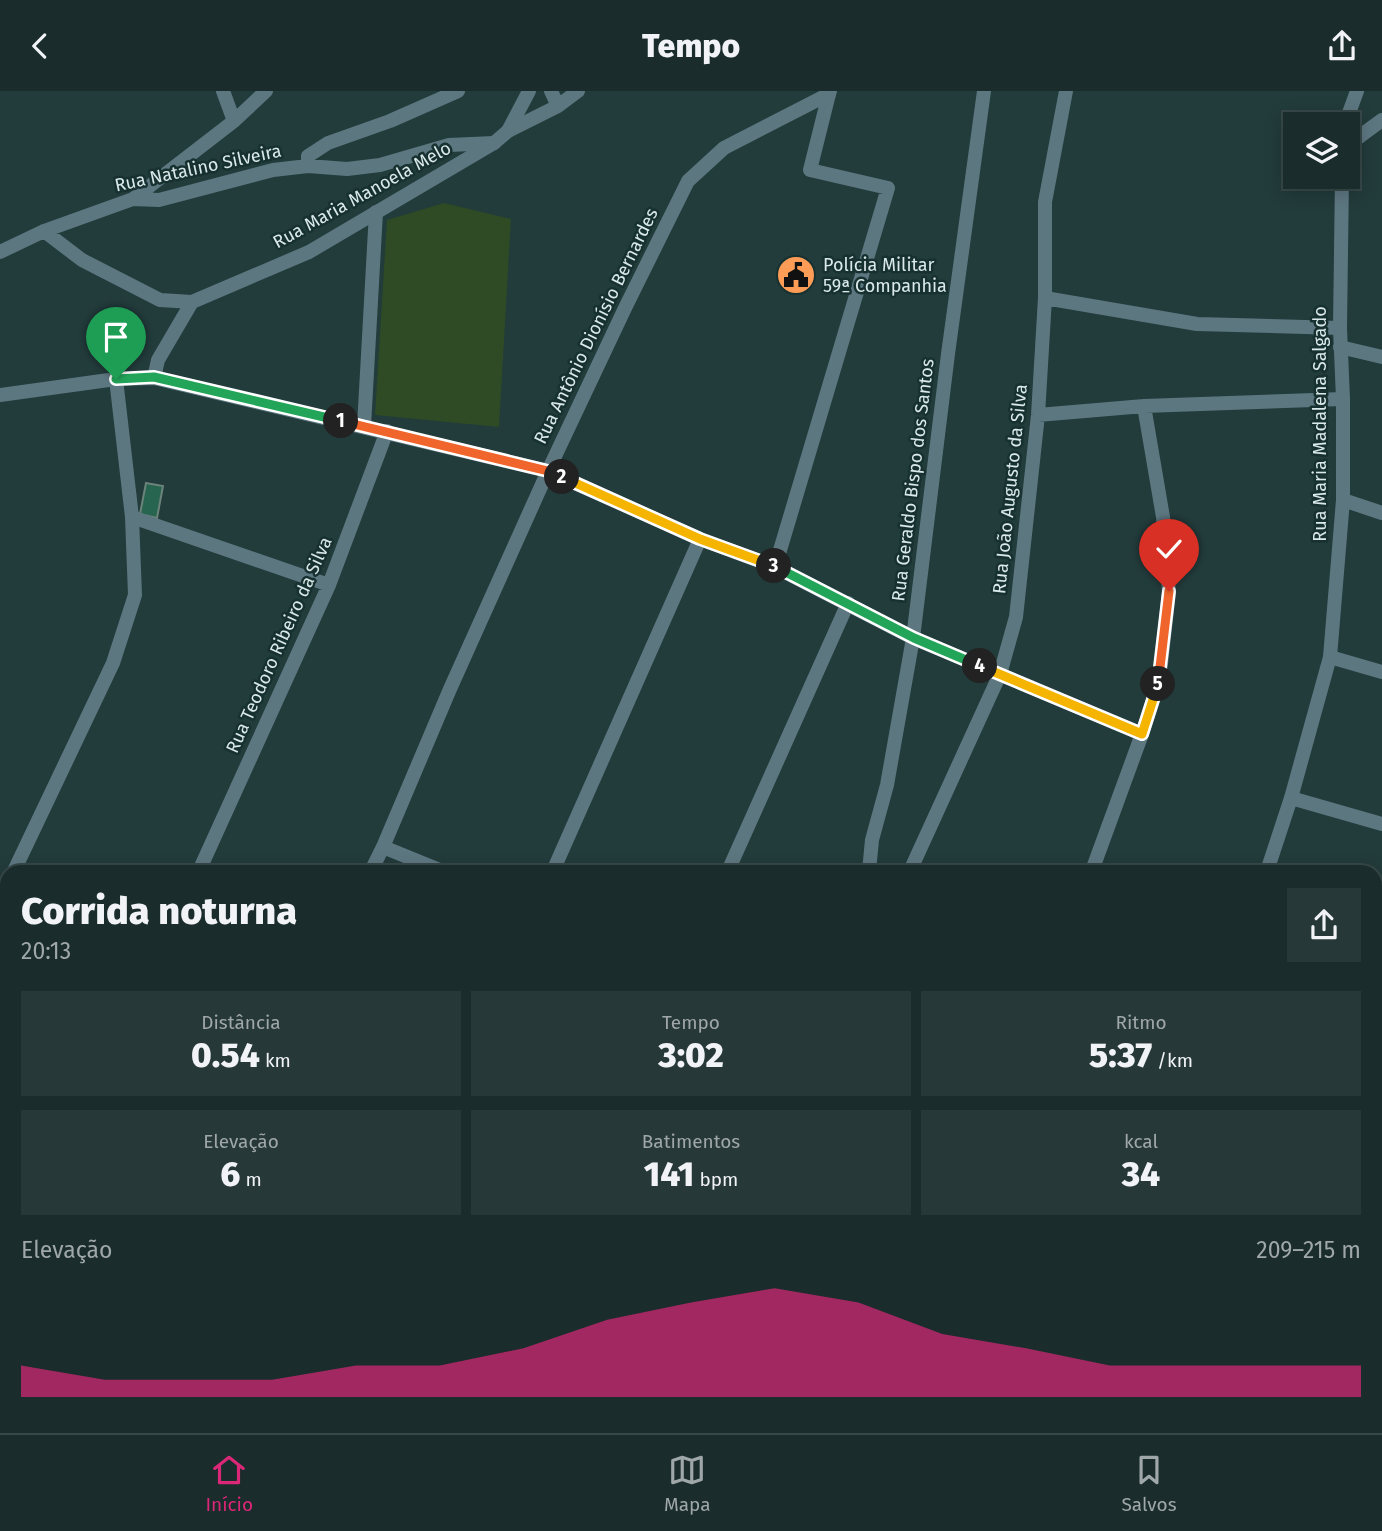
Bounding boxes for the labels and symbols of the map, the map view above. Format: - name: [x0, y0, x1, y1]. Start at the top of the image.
- street label: Rua Maria Manoela Melo: [269, 137, 455, 253]
- street label: Rua Natalino Silveira: [113, 140, 283, 196]
- street label: Rua Antônio Dionísio Bernardes: [529, 205, 663, 447]
- public building icon: Polícia Militar 59ª Companhia: [775, 254, 817, 296]
- place label: Polícia Militar 59ª Companhia: [823, 254, 947, 297]
- street label: Rua Maria Madalena Salgado: [1309, 306, 1331, 542]
- pin: [86, 307, 146, 379]
- street label: Rua Geraldo Bispo dos Santos: [887, 357, 939, 603]
- street label: Rua João Augusto da Silva: [988, 383, 1032, 595]
- pin: 1: [324, 403, 358, 439]
- pin: 2: [544, 459, 580, 495]
- pin: [1139, 519, 1199, 591]
- street label: Rua Teodoro Ribeiro da Silva: [221, 533, 337, 757]
- pin: 3: [756, 549, 792, 583]
- pin: 4: [962, 649, 998, 683]
- pin: 5: [1140, 667, 1176, 701]

